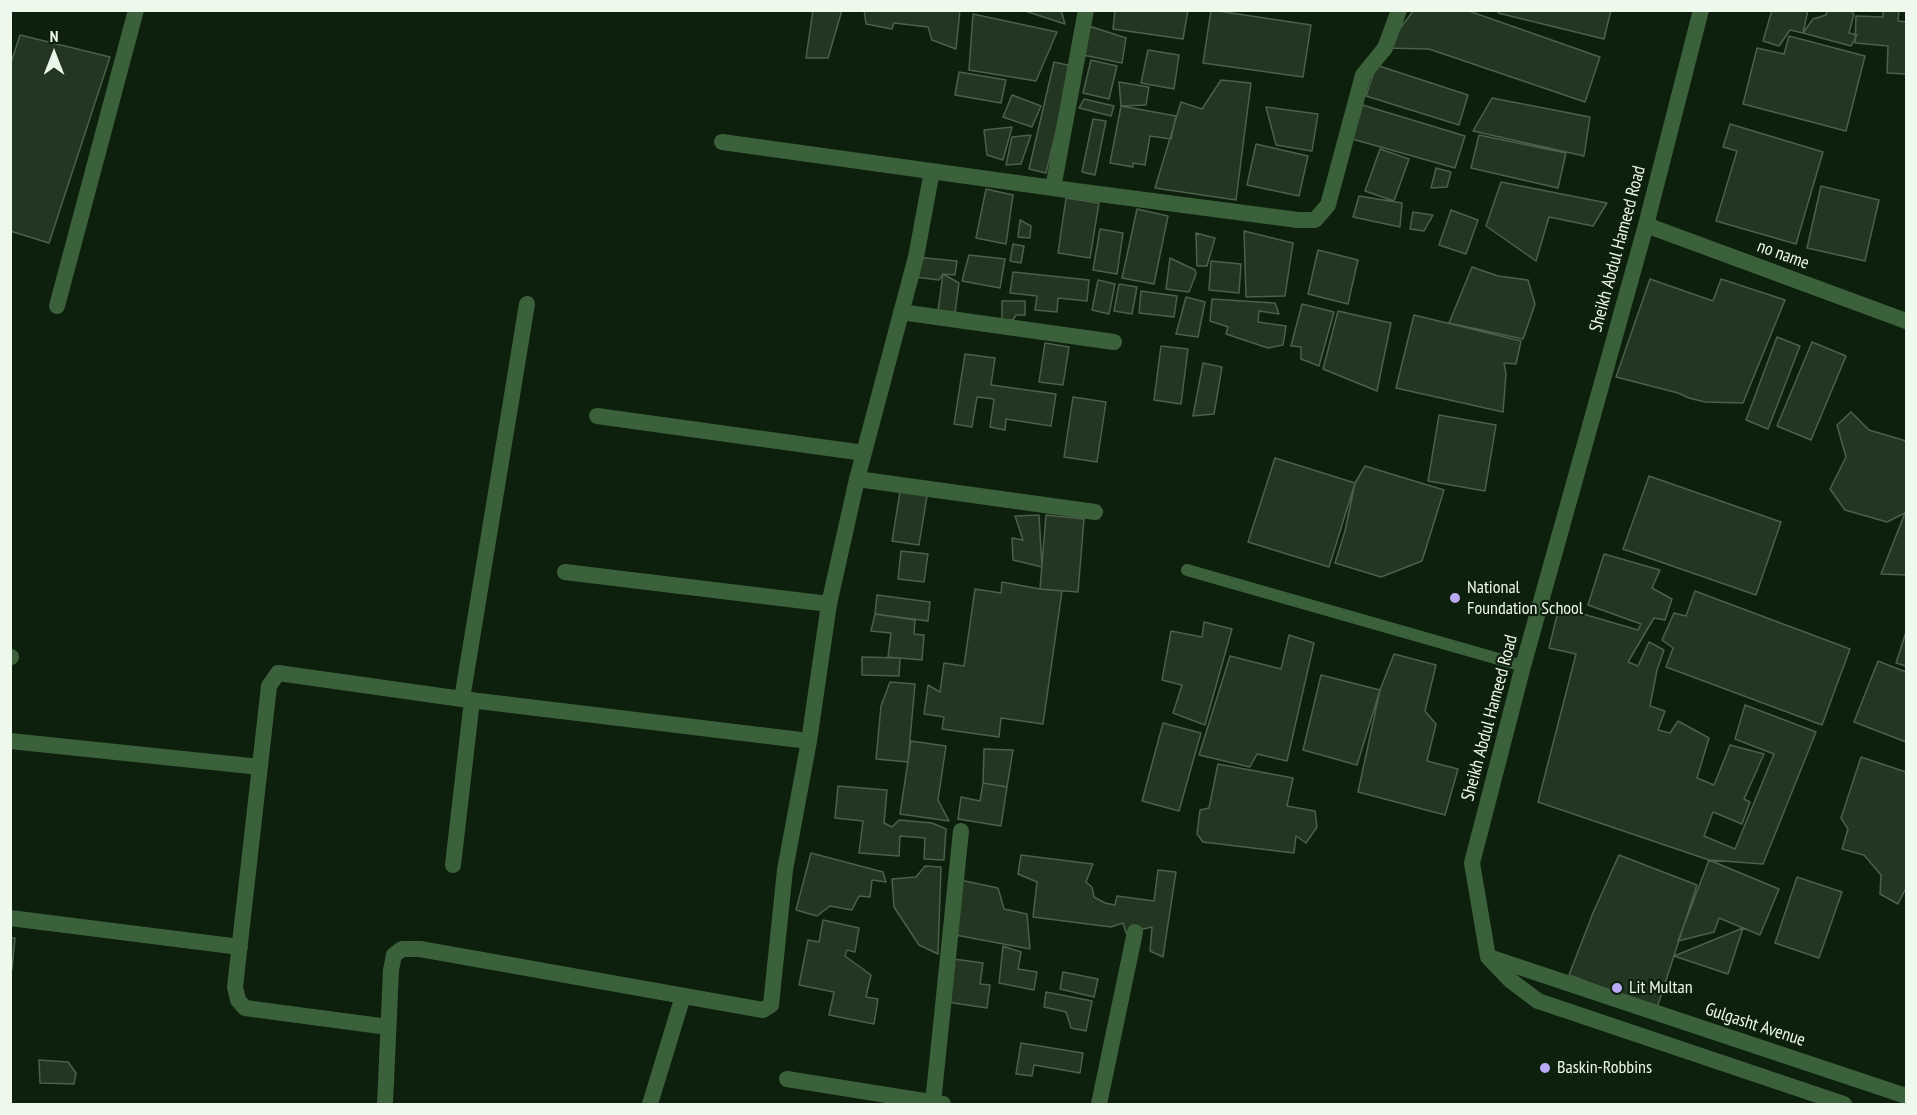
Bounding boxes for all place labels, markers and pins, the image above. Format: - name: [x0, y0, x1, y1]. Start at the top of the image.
- place label: National Foundation School: [1467, 577, 1583, 620]
- marker: National Foundation School: [1448, 591, 1462, 605]
- place label: Lit Multan: [1629, 977, 1693, 999]
- marker: Lit Multan: [1610, 981, 1624, 995]
- place label: Baskin-Robbins: [1557, 1057, 1652, 1079]
- marker: Baskin-Robbins: [1538, 1061, 1552, 1075]

